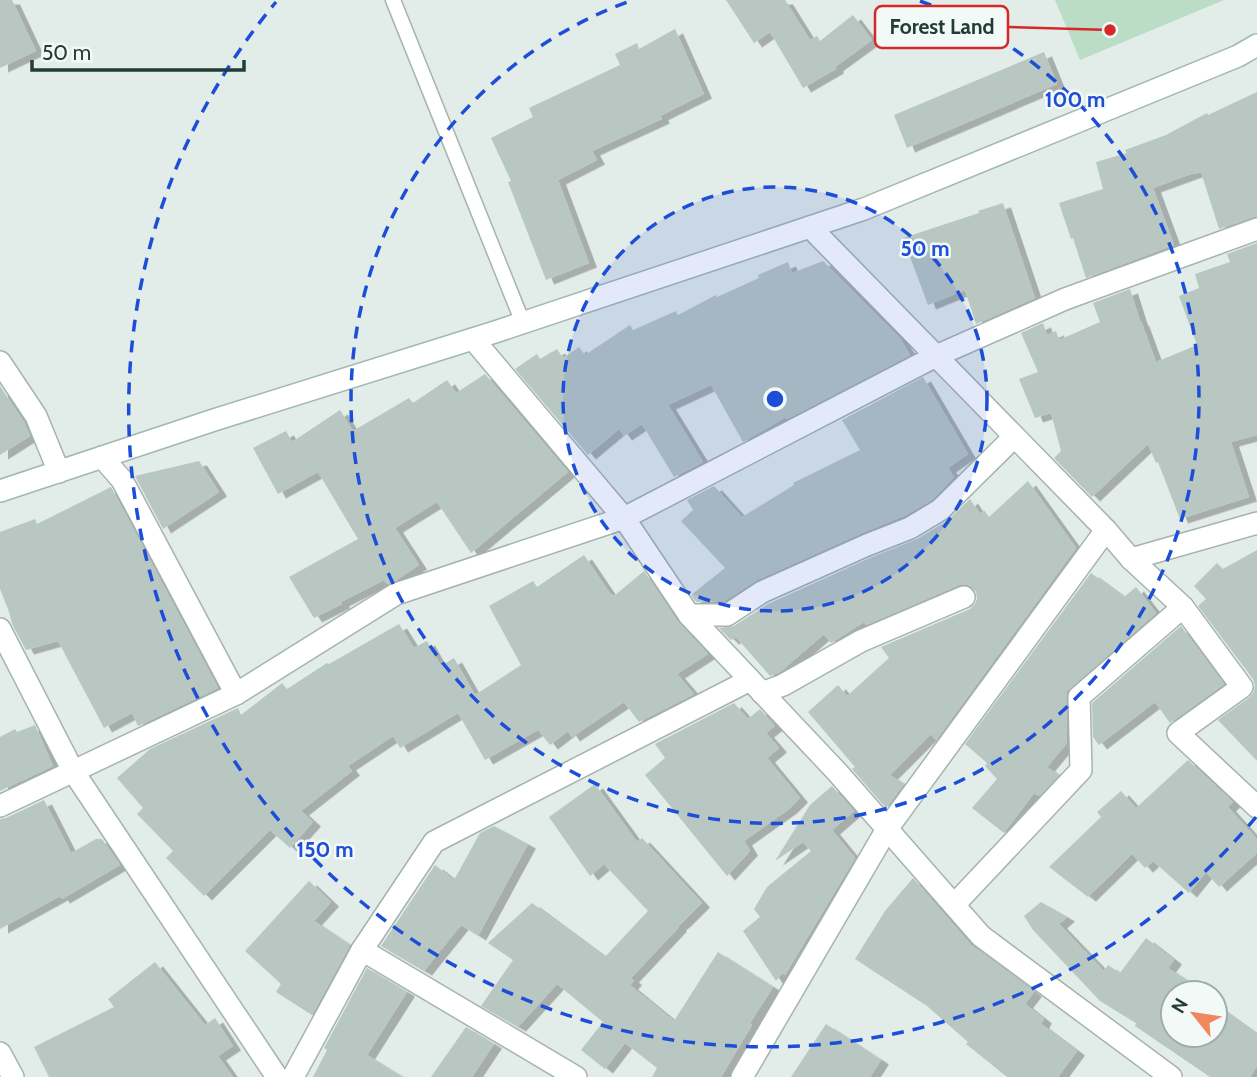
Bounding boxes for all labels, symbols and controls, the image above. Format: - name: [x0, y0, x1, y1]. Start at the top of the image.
- callout: Forest Land: [875, 6, 1008, 48]
- text: Forest Land: [889, 14, 995, 39]
- scale bar: [32, 28, 243, 72]
- text: 50 m: [42, 40, 91, 65]
- text: 100 m: [1045, 87, 1105, 112]
- text: 50 m: [900, 236, 950, 261]
- centre of rings: [763, 387, 787, 411]
- text: 150 m: [297, 837, 353, 862]
- north arrow: [1159, 979, 1229, 1049]
- text: N: [1166, 994, 1193, 1017]

